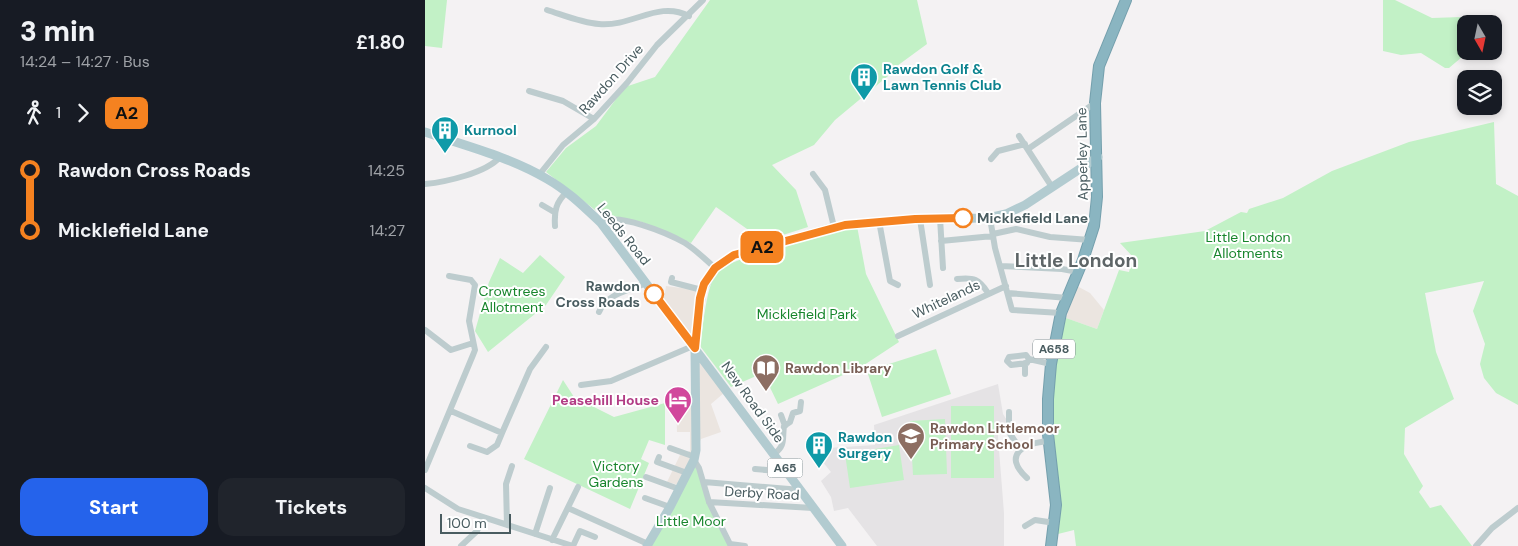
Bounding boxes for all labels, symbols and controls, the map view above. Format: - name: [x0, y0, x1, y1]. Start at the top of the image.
- text: 3 min: [20, 13, 95, 50]
- north arrow: [1457, 15, 1503, 60]
- map controls: [1457, 15, 1502, 115]
- text: £1.80: [356, 30, 405, 55]
- street label: Rawdon Drive: [575, 40, 647, 118]
- text: 14:24 – 14:27 · Bus: [20, 51, 150, 72]
- place label: Rawdon Golf & Lawn Tennis Club: [883, 60, 1002, 94]
- building icon: Rawdon Golf & Lawn Tennis Club: [849, 62, 879, 101]
- button: layers: [1457, 70, 1502, 115]
- icon: walk: [20, 99, 48, 127]
- icon: forward: [69, 99, 97, 127]
- text: A2: [115, 101, 138, 125]
- text: 1: [56, 102, 61, 123]
- street label: Apperley Lane: [1072, 107, 1092, 201]
- building icon: Kurnool: [430, 115, 460, 154]
- place label: Kurnool: [464, 121, 517, 139]
- text: Rawdon Cross Roads: [58, 158, 251, 183]
- text: 14:25: [368, 160, 405, 181]
- street label: Leeds Road: [593, 199, 655, 269]
- marker: Micklefield Lane: [953, 208, 973, 228]
- place label: Micklefield Lane: [977, 209, 1088, 227]
- text: Micklefield Lane: [58, 218, 209, 243]
- text: 14:27: [370, 220, 405, 241]
- park label: Little London Allotments: [1205, 228, 1291, 262]
- line badge: A2: [739, 231, 785, 263]
- text: A2: [750, 235, 774, 259]
- district label: Little London: [1015, 248, 1137, 273]
- street label: Whitelands: [909, 275, 983, 323]
- place label: Rawdon Cross Roads: [556, 277, 640, 311]
- park label: Crowtrees Allotment: [478, 282, 546, 316]
- marker: Rawdon Cross Roads: [644, 284, 664, 304]
- park label: Micklefield Park: [757, 305, 857, 323]
- road number: A658: [1033, 339, 1075, 358]
- library icon: Rawdon Library: [751, 353, 781, 392]
- street label: New Road Side: [717, 358, 789, 446]
- place label: Rawdon Library: [785, 359, 892, 377]
- hotel icon: Peasehill House: [663, 385, 693, 424]
- place label: Peasehill House: [552, 391, 659, 409]
- place label: Rawdon Littlemoor Primary School: [930, 419, 1060, 453]
- school or university icon: Rawdon Littlemoor Primary School: [896, 421, 926, 460]
- place label: Rawdon Surgery: [838, 428, 892, 462]
- building icon: Rawdon Surgery: [804, 430, 834, 469]
- park label: Victory Gardens: [589, 457, 643, 491]
- road number: A65: [767, 458, 803, 478]
- button: Start: [20, 478, 208, 536]
- button: Tickets: [218, 478, 405, 536]
- street label: Derby Road: [724, 482, 800, 504]
- scale bar: [440, 511, 511, 534]
- park label: Little Moor: [656, 512, 726, 530]
- text: 100 m: [447, 514, 487, 532]

